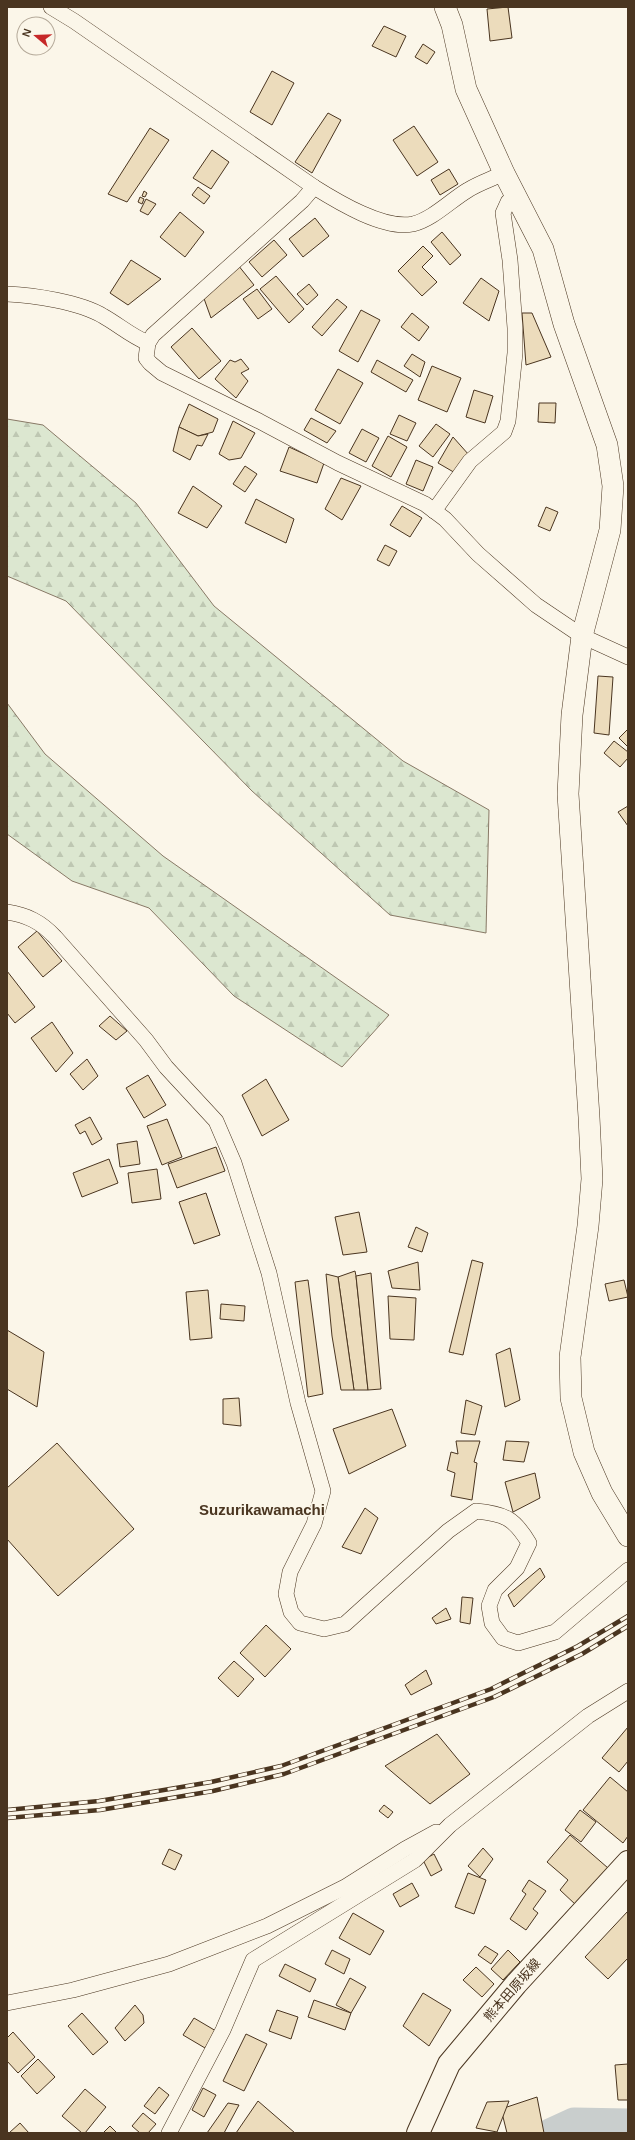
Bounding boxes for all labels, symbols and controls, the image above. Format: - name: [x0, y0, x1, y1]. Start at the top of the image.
- north arrow: [16, 16, 56, 56]
- text: N: [20, 27, 34, 38]
- district label: Suzurikawamachi: [199, 1501, 325, 1518]
- street label: 熊本田原坂線: [481, 1956, 543, 2024]

